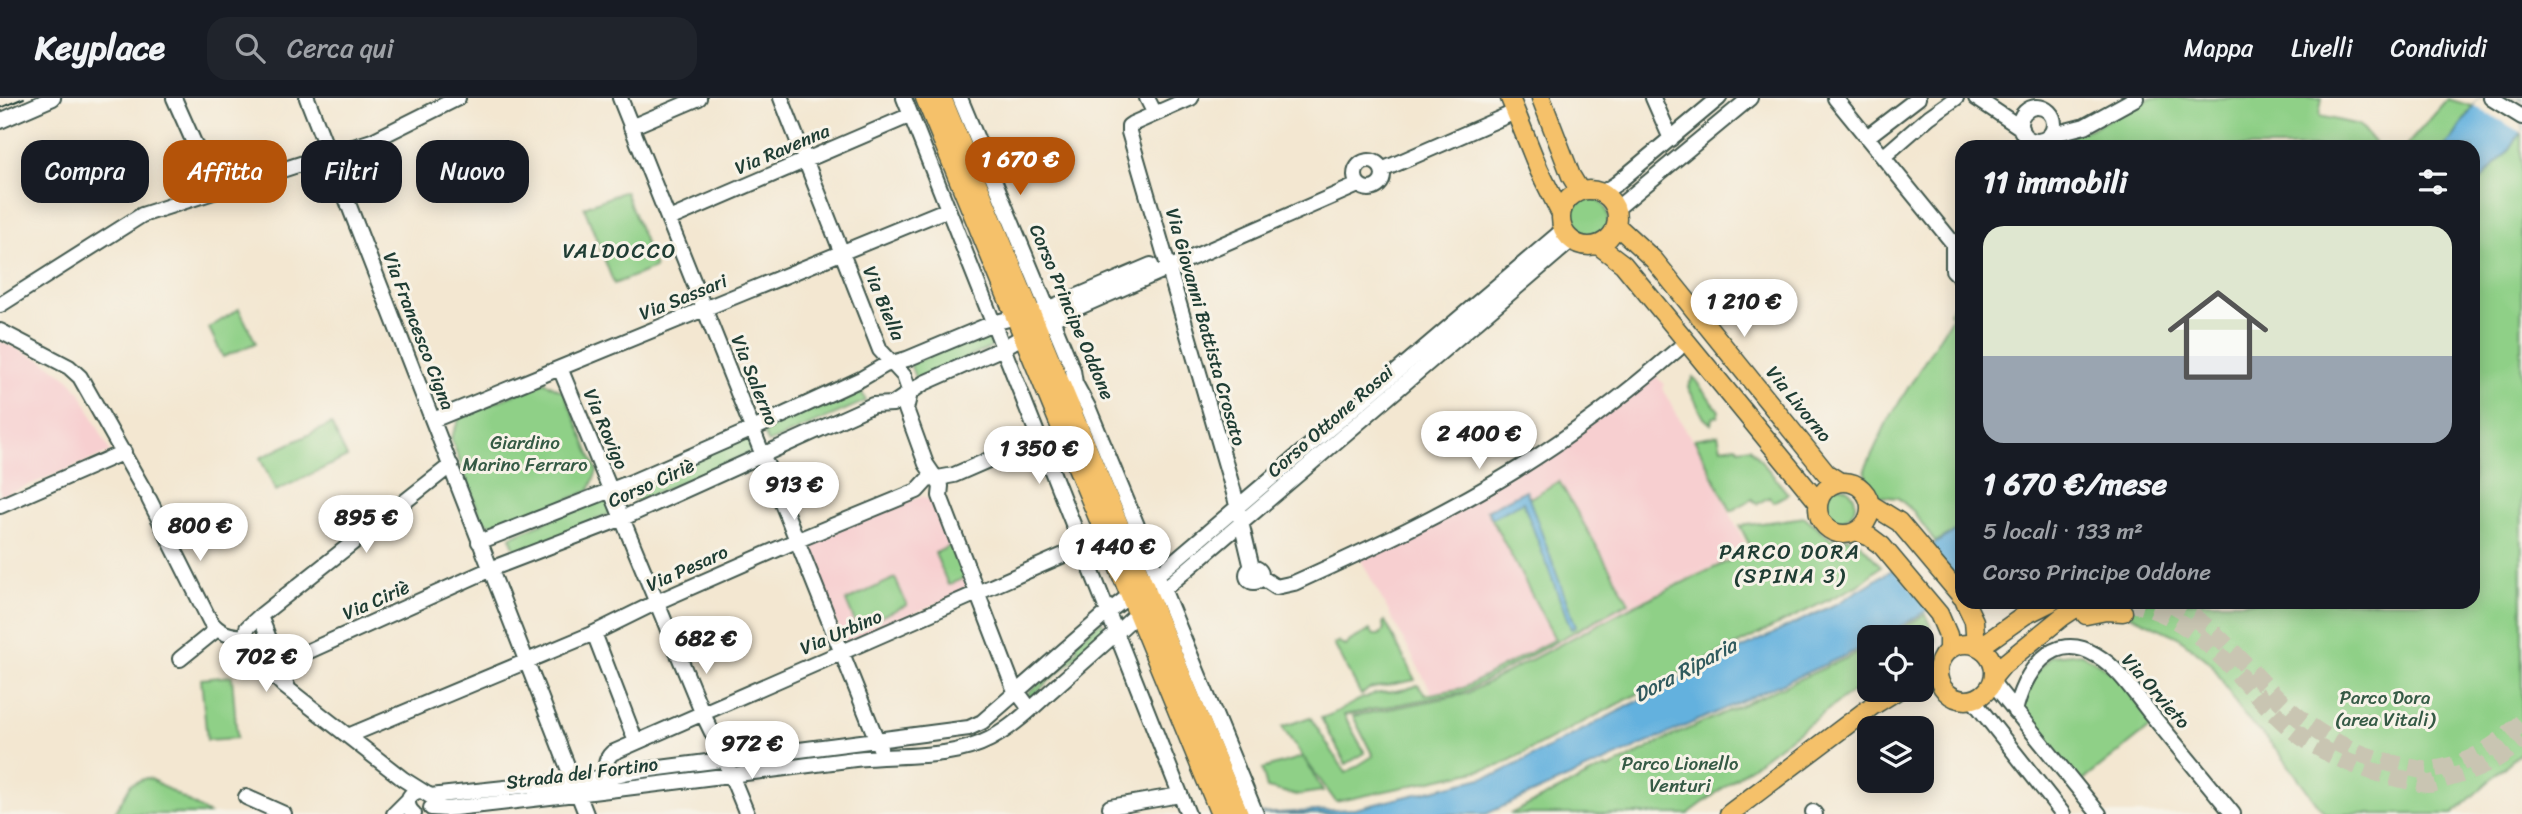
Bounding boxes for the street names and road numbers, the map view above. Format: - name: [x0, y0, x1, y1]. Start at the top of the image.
- street label: Via Ravenna: [729, 114, 835, 184]
- street label: Via Giovanni Battista Crosato: [1156, 204, 1256, 450]
- street label: Corso Principe Oddone: [1020, 219, 1124, 405]
- street label: Via Francesco Cigna: [374, 247, 465, 416]
- street label: Via Biella: [853, 260, 915, 346]
- street label: Via Sassari: [634, 264, 733, 330]
- street label: Via Salerno: [722, 330, 788, 431]
- street label: Corso Ottone Rosai: [1259, 356, 1402, 486]
- street label: Via Livorno: [1757, 358, 1841, 450]
- street label: Via Rovigo: [574, 383, 638, 475]
- street label: Corso Ciriè: [602, 449, 700, 517]
- street label: Via Pesaro: [641, 535, 734, 601]
- street label: Via Ciriè: [337, 570, 415, 629]
- street label: Via Urbino: [795, 600, 888, 664]
- street label: Via Orvieto: [2113, 645, 2199, 737]
- street label: Strada del Fortino: [504, 747, 660, 799]

